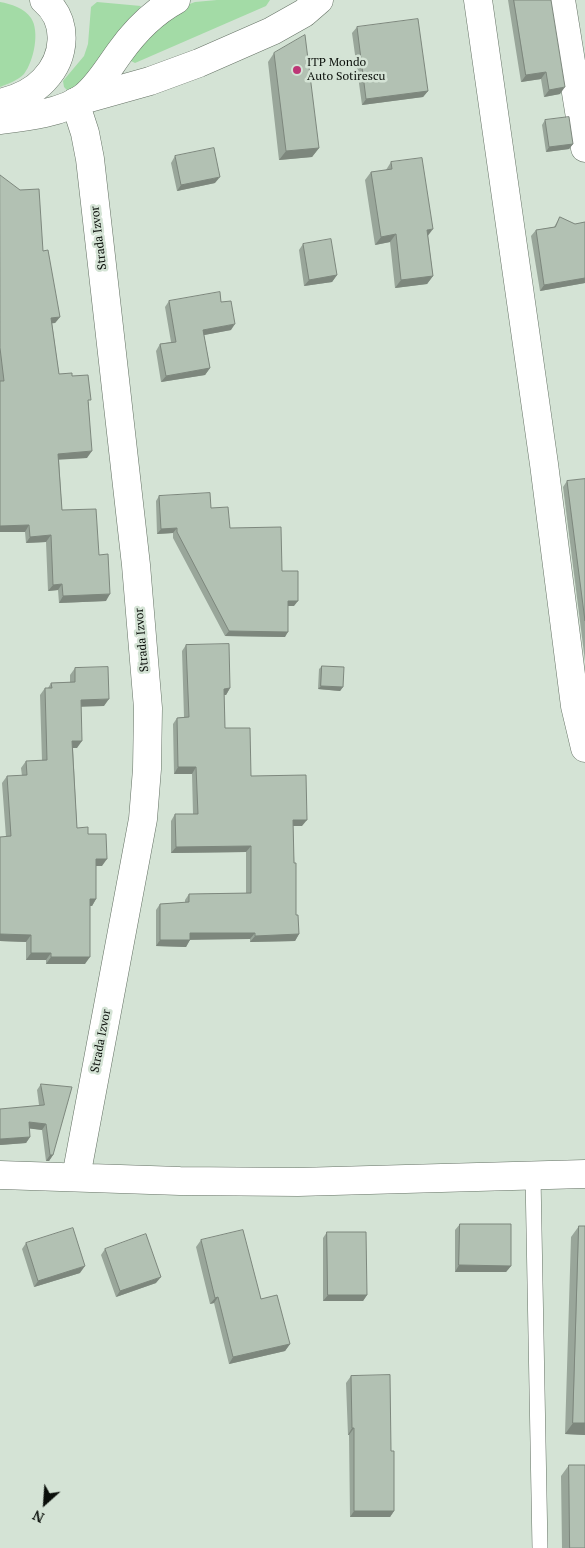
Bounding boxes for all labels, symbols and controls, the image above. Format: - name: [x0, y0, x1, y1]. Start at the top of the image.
- place label: ITP Mondo Auto Sotirescu: [307, 56, 385, 84]
- marker: ITP Mondo Auto Sotirescu: [291, 64, 303, 76]
- street label: Strada Izvor: [88, 205, 110, 271]
- street label: Strada Izvor: [132, 607, 152, 673]
- street label: Strada Izvor: [88, 1008, 114, 1074]
- north arrow: [20, 1478, 70, 1528]
- text: N: [29, 1506, 47, 1528]

